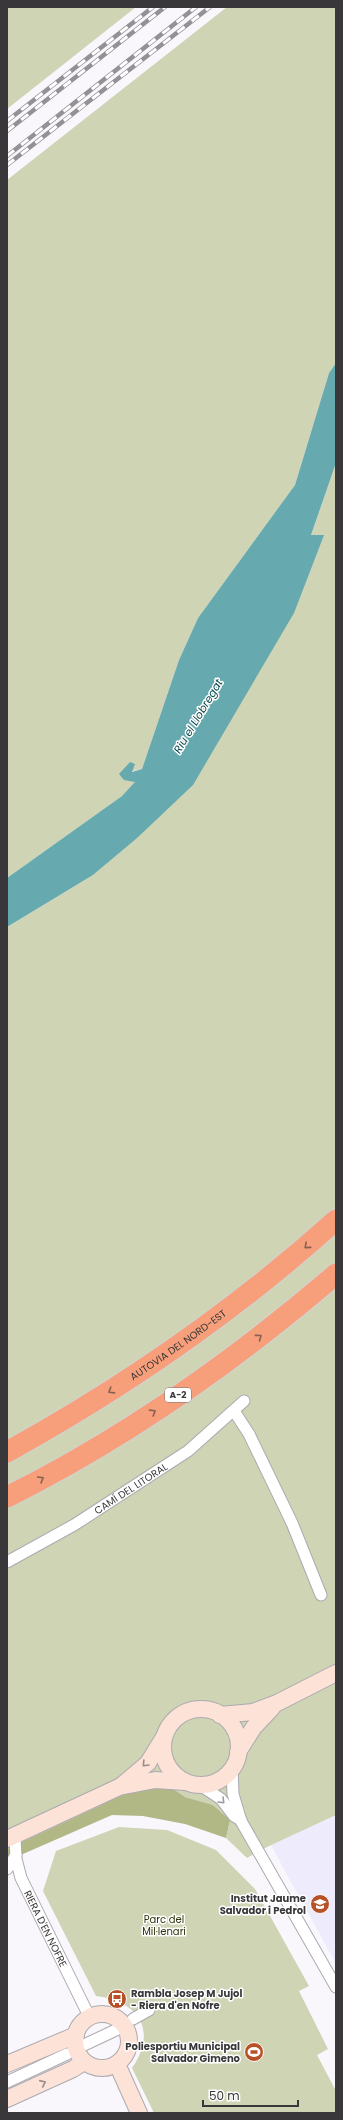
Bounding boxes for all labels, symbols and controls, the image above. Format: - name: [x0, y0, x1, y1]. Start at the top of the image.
- water label: Riu el Llobregat: [169, 675, 227, 756]
- one-way arrow: [304, 1242, 312, 1249]
- street label: AUTOVIA DEL NORD-EST: [127, 1306, 230, 1384]
- one-way arrow: [254, 1334, 261, 1341]
- one-way arrow: [108, 1386, 115, 1393]
- road number: A-2: [165, 1388, 191, 1402]
- one-way arrow: [149, 1409, 156, 1417]
- street label: CAMÍ DEL LITORAL: [91, 1459, 171, 1518]
- one-way arrow: [37, 1476, 44, 1483]
- one-way arrow: [142, 1759, 150, 1767]
- one-way arrow: [217, 1796, 225, 1804]
- street label: RIERA D'EN NOFRE: [20, 1888, 71, 1970]
- place label: Institut Jaume Salvador i Pedrol: [220, 1891, 306, 1918]
- school or university icon: Institut Jaume Salvador i Pedrol: [309, 1893, 331, 1915]
- park label: Parc del Mil·lenari: [142, 1912, 186, 1939]
- place label: Rambla Josep M Jujol - Riera d'en Nofre: [131, 1986, 242, 2013]
- bus stop icon: Rambla Josep M Jujol - Riera d'en Nofre: [106, 1988, 128, 2010]
- place label: Poliesportiu Municipal Salvador Gimeno: [125, 2039, 241, 2066]
- sports icon: Poliesportiu Municipal Salvador Gimeno: [243, 2041, 265, 2063]
- one-way arrow: [38, 2080, 46, 2088]
- scale bar: [203, 2082, 298, 2108]
- text: 50 m: [209, 2087, 240, 2104]

